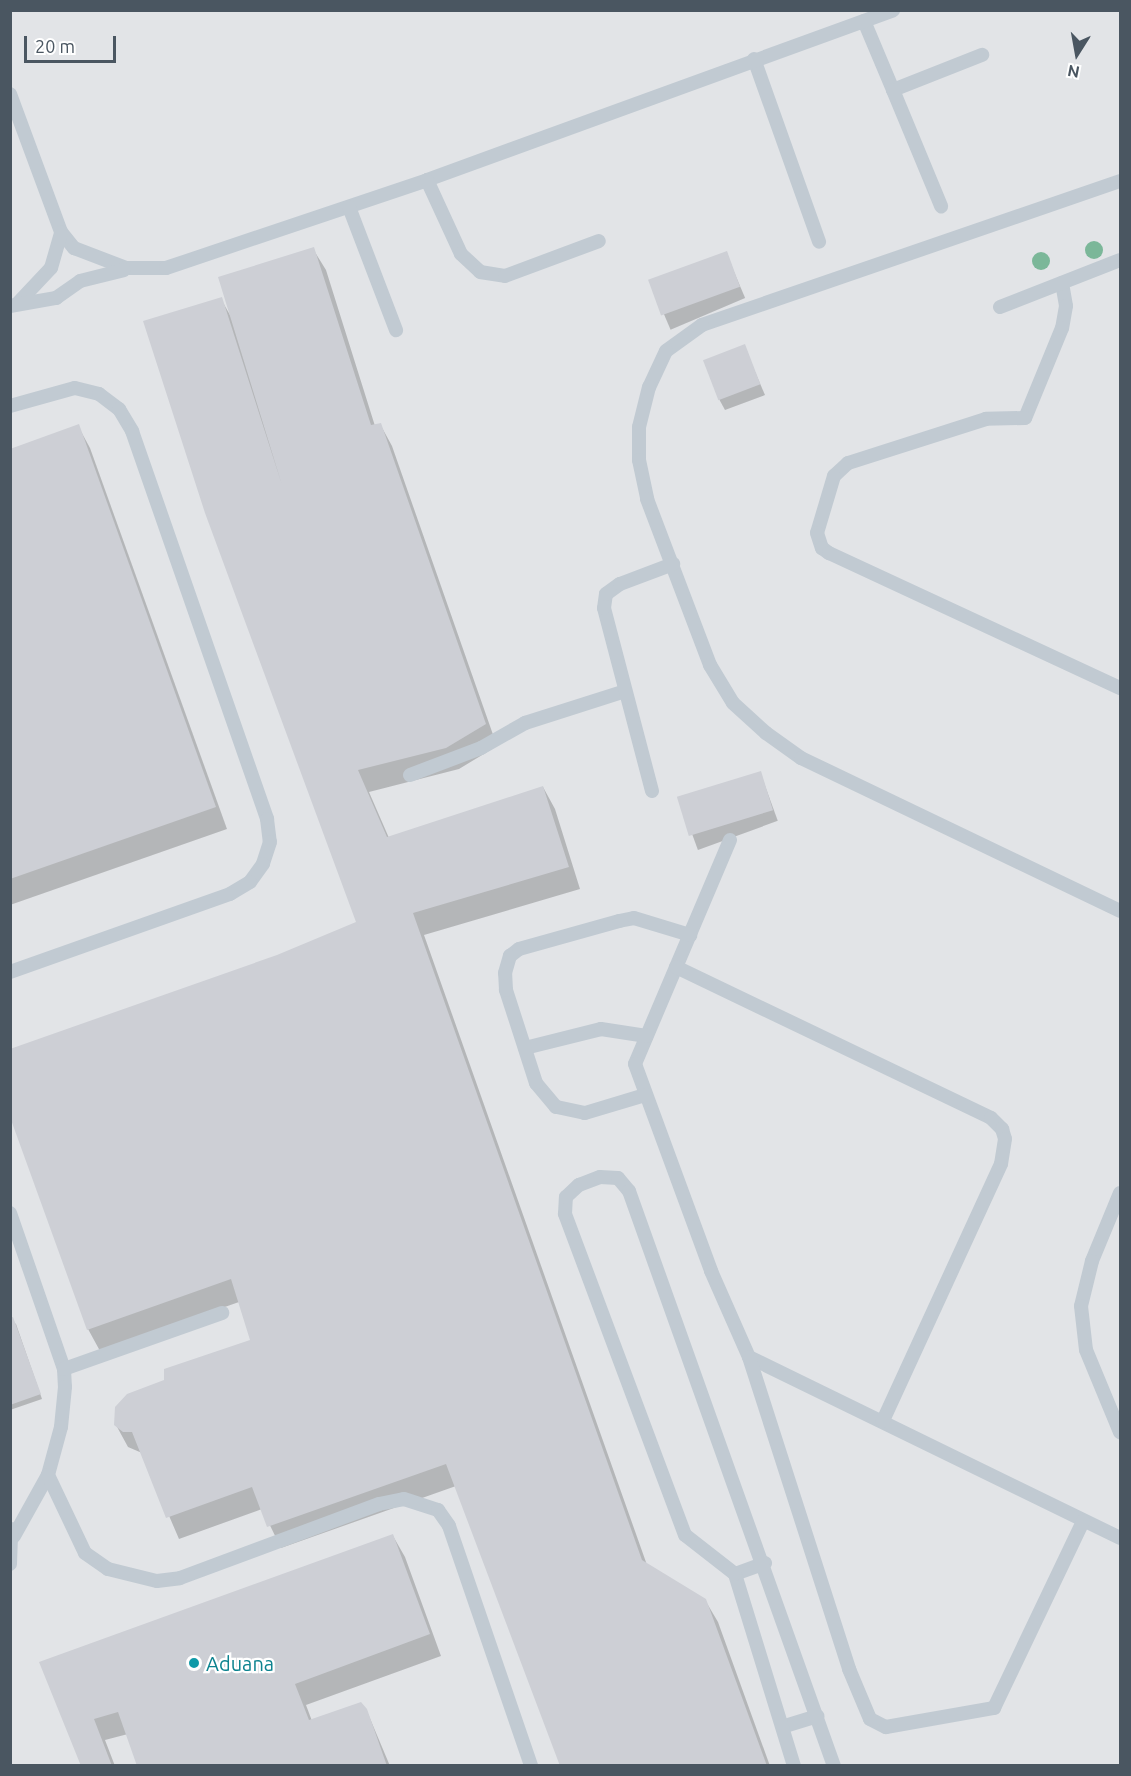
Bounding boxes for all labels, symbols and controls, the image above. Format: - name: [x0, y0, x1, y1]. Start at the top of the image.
- scale bar: [27, 24, 118, 62]
- north arrow: [1047, 24, 1107, 84]
- text: 20 m: [35, 36, 75, 56]
- text: N: [1066, 62, 1081, 82]
- place label: Aduana: [206, 1651, 274, 1675]
- marker: Aduana: [187, 1656, 201, 1670]

